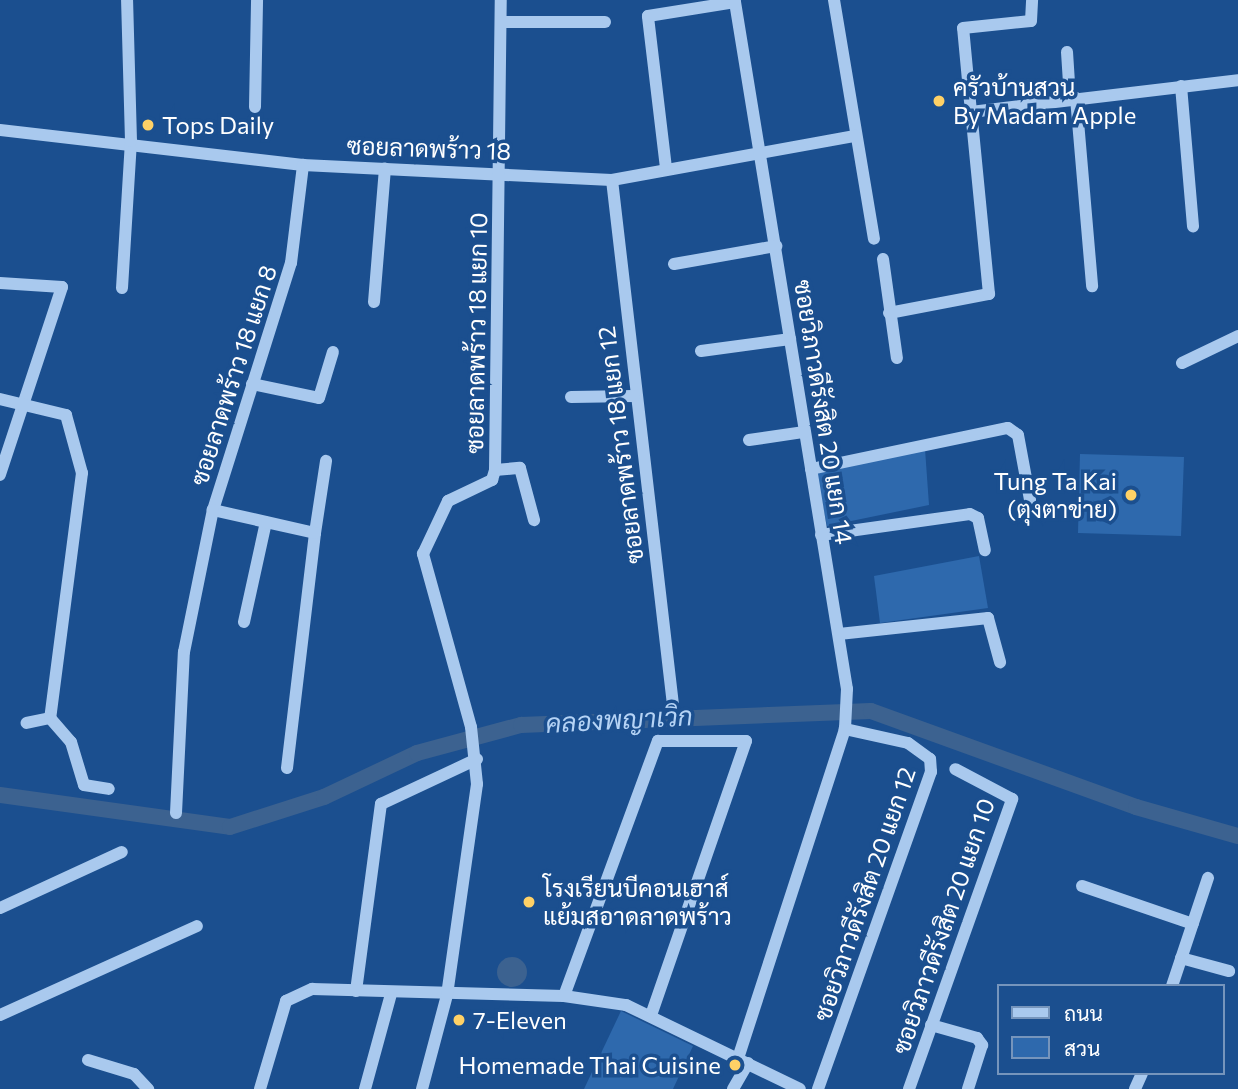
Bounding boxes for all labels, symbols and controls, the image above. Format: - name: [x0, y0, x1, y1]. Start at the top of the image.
- place label: ครัวบ้านสวน By Madam Apple: [953, 73, 1136, 129]
- marker: ครัวบ้านสวน By Madam Apple: [931, 93, 947, 109]
- place label: Tops Daily: [162, 111, 274, 139]
- marker: Tops Daily: [140, 117, 156, 133]
- street label: ซอยลาดพร้าว 18: [346, 131, 512, 165]
- street label: ซอยลาดพร้าว 18 แยก 10: [459, 212, 493, 454]
- street label: ซอยลาดพร้าว 18 แยก 8: [184, 261, 282, 489]
- street label: ซอยวิภาวดีรังสิต 20 แยก 14: [789, 278, 859, 546]
- street label: ซอยลาดพร้าว 18 แยก 12: [591, 325, 649, 565]
- place label: Tung Ta Kai (ตุงตาข่าย): [994, 467, 1117, 523]
- marker: Tung Ta Kai (ตุงตาข่าย): [1123, 487, 1139, 503]
- water label: คลองพญาเวิก: [545, 700, 693, 738]
- street label: ซอยวิภาวดีรังสิต 20 แยก 12: [807, 763, 921, 1025]
- street label: ซอยวิภาวดีรังสิต 20 แยก 10: [886, 794, 1000, 1058]
- place label: โรงเรียนบีคอนเฮาส์ แย้มสอาดลาดพร้าว: [543, 874, 732, 930]
- marker: โรงเรียนบีคอนเฮาส์ แย้มสอาดลาดพร้าว: [521, 894, 537, 910]
- legend: [996, 984, 1224, 1075]
- text: ถนน: [1064, 1000, 1103, 1025]
- place label: 7-Eleven: [473, 1006, 567, 1034]
- marker: 7-Eleven: [451, 1012, 467, 1028]
- text: สวน: [1064, 1035, 1100, 1060]
- place label: Homemade Thai Cuisine: [459, 1051, 721, 1079]
- marker: Homemade Thai Cuisine: [727, 1057, 743, 1073]

